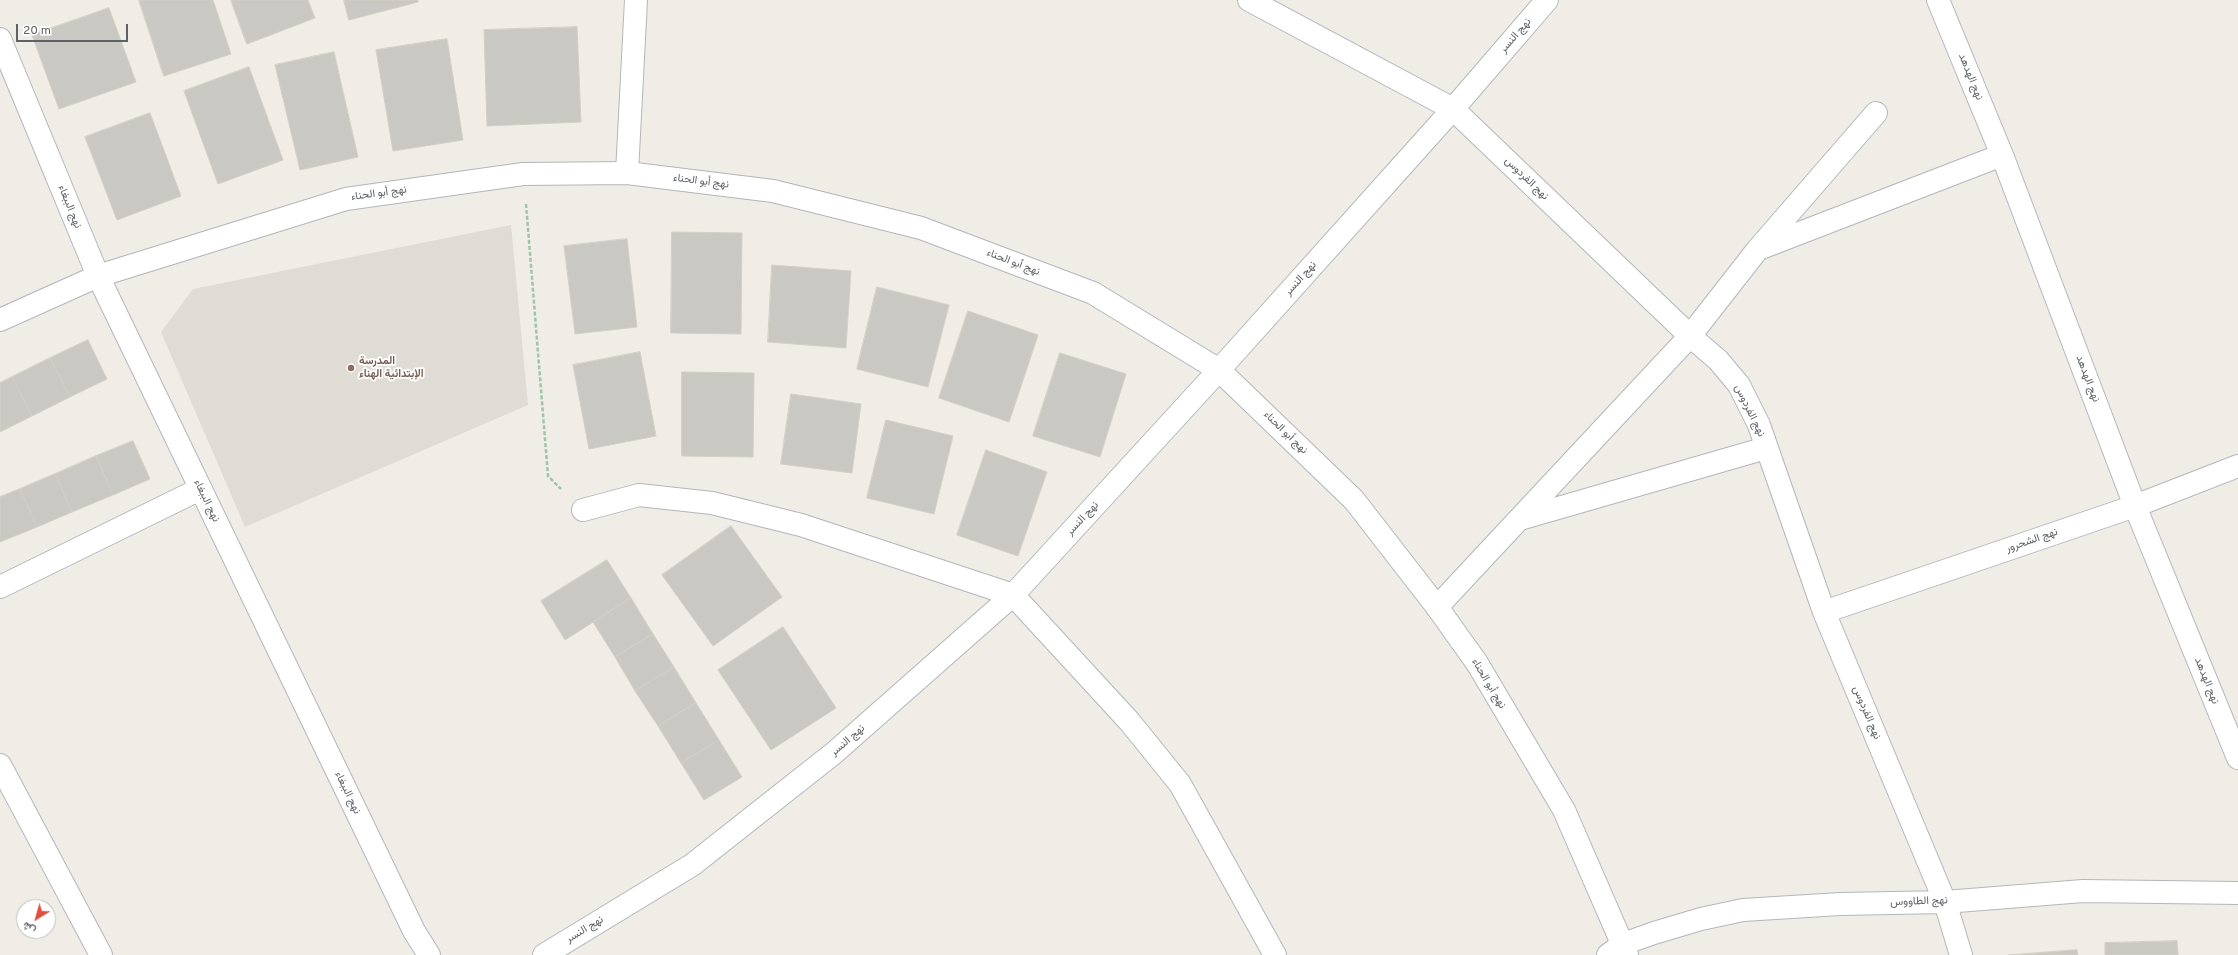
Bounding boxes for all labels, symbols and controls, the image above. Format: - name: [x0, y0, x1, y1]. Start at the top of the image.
- scale bar: [18, 16, 130, 42]
- street label: نهج النسر: [1497, 16, 1535, 56]
- text: 20 m: [23, 23, 51, 39]
- street label: نهج الهدهد: [1955, 52, 1985, 102]
- street label: نهج الفردوس: [1501, 155, 1551, 203]
- street label: نهج أبو الحناء: [672, 172, 730, 192]
- street label: نهج الببغاء: [54, 183, 84, 231]
- street label: نهج أبو الحناء: [350, 184, 408, 204]
- street label: نهج أبو الحناء: [984, 247, 1042, 279]
- street label: نهج النسر: [1282, 259, 1320, 299]
- street label: نهج الهدهد: [2072, 354, 2102, 404]
- place label: المدرسة الإبتدائية الهناء: [359, 355, 424, 381]
- marker: المدرسة الإبتدائية الهناء: [346, 363, 356, 373]
- street label: نهج الفردوس: [1731, 383, 1767, 439]
- street label: نهج أبو الحناء: [1260, 409, 1310, 457]
- street label: نهج الببغاء: [190, 478, 222, 524]
- street label: نهج النسر: [1064, 499, 1102, 539]
- street label: نهج الشحرور: [2004, 526, 2060, 556]
- street label: نهج أبو الحناء: [1468, 656, 1508, 712]
- street label: نهج الهدهد: [2191, 656, 2221, 706]
- street label: نهج الفردوس: [1849, 684, 1883, 742]
- street label: نهج النسر: [828, 722, 868, 760]
- street label: نهج الببغاء: [331, 770, 363, 816]
- street label: نهج الطاووس: [1890, 894, 1948, 910]
- north arrow: [16, 899, 56, 939]
- street label: نهج النسر: [564, 914, 606, 946]
- text: ش: [20, 918, 39, 937]

